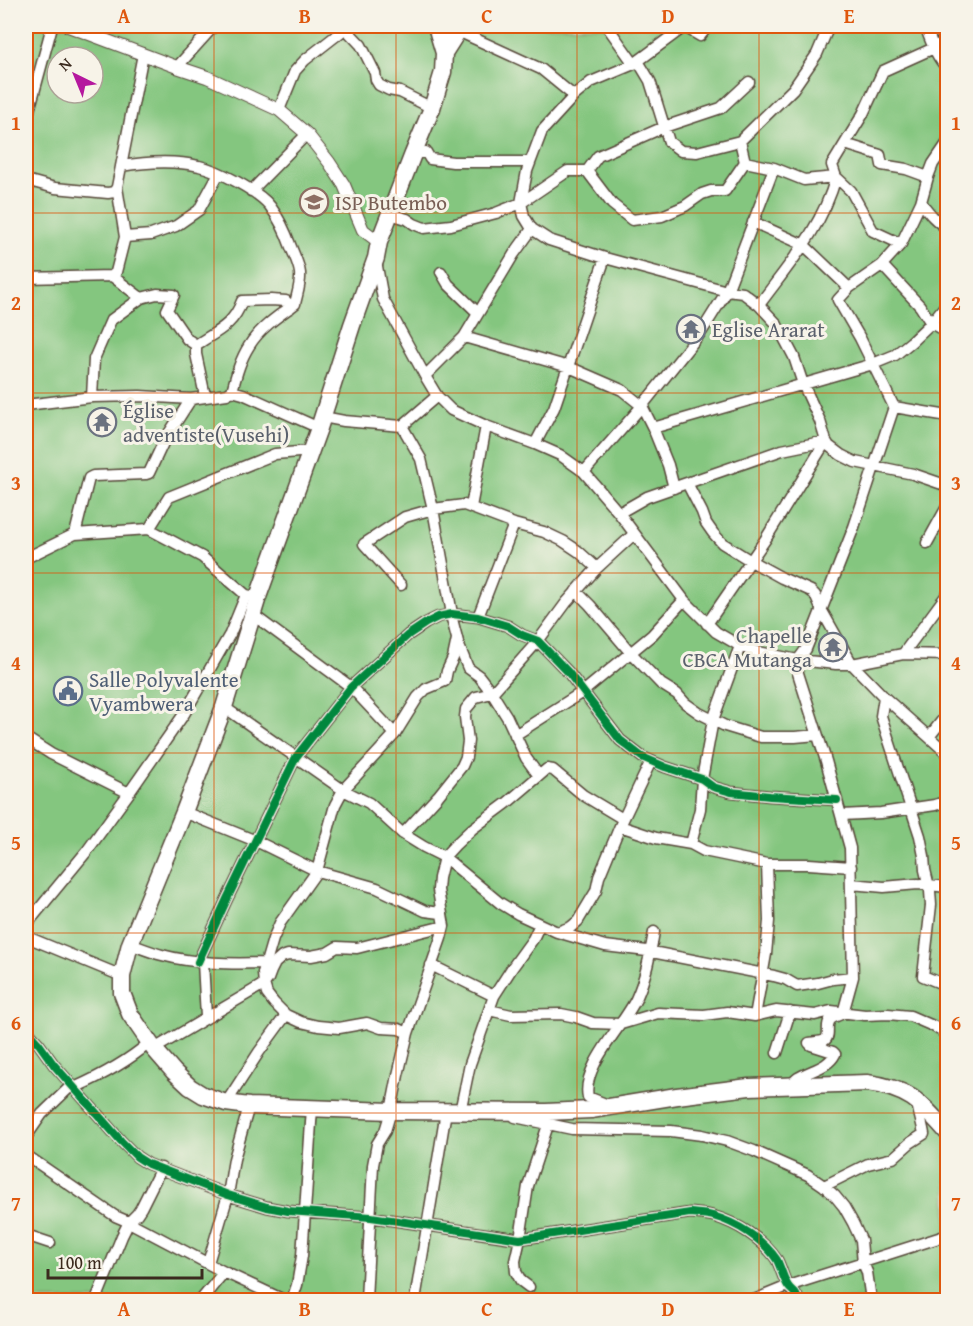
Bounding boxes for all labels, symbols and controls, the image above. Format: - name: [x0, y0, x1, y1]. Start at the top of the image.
- text: A: [118, 1, 131, 30]
- text: B: [299, 1, 311, 30]
- text: C: [481, 1, 493, 30]
- text: D: [661, 1, 675, 30]
- text: E: [844, 1, 855, 30]
- north arrow: [45, 45, 105, 105]
- text: N: [53, 51, 77, 76]
- text: 1: [11, 108, 21, 137]
- text: 1: [951, 108, 961, 137]
- school or university icon: ISP Butembo: [298, 186, 330, 218]
- place label: ISP Butembo: [335, 187, 447, 218]
- text: 2: [11, 288, 21, 317]
- text: 2: [951, 288, 961, 317]
- temple icon: Eglise Ararat: [675, 313, 707, 345]
- place label: Eglise Ararat: [712, 314, 825, 345]
- place label: Église adventiste(Vusehi): [123, 395, 289, 450]
- temple icon: Église adventiste(Vusehi): [86, 406, 118, 438]
- text: 3: [11, 468, 21, 497]
- text: 3: [951, 468, 961, 497]
- place label: Chapelle CBCA Mutanga: [682, 620, 812, 675]
- temple icon: Chapelle CBCA Mutanga: [817, 631, 849, 663]
- text: 4: [11, 648, 21, 677]
- text: 4: [951, 648, 961, 677]
- place label: Salle Polyvalente Vyambwera: [89, 664, 239, 719]
- public building icon: Salle Polyvalente Vyambwera: [52, 675, 84, 707]
- text: 5: [11, 828, 21, 857]
- text: 5: [951, 828, 961, 857]
- text: 6: [11, 1008, 21, 1037]
- text: 6: [951, 1008, 961, 1037]
- text: 7: [11, 1188, 21, 1217]
- text: 7: [951, 1188, 961, 1217]
- scale bar: [48, 1242, 202, 1280]
- text: 100 m: [57, 1249, 102, 1276]
- text: A: [118, 1294, 131, 1323]
- text: B: [299, 1294, 311, 1323]
- text: C: [481, 1294, 493, 1323]
- text: D: [661, 1294, 675, 1323]
- text: E: [844, 1294, 855, 1323]

